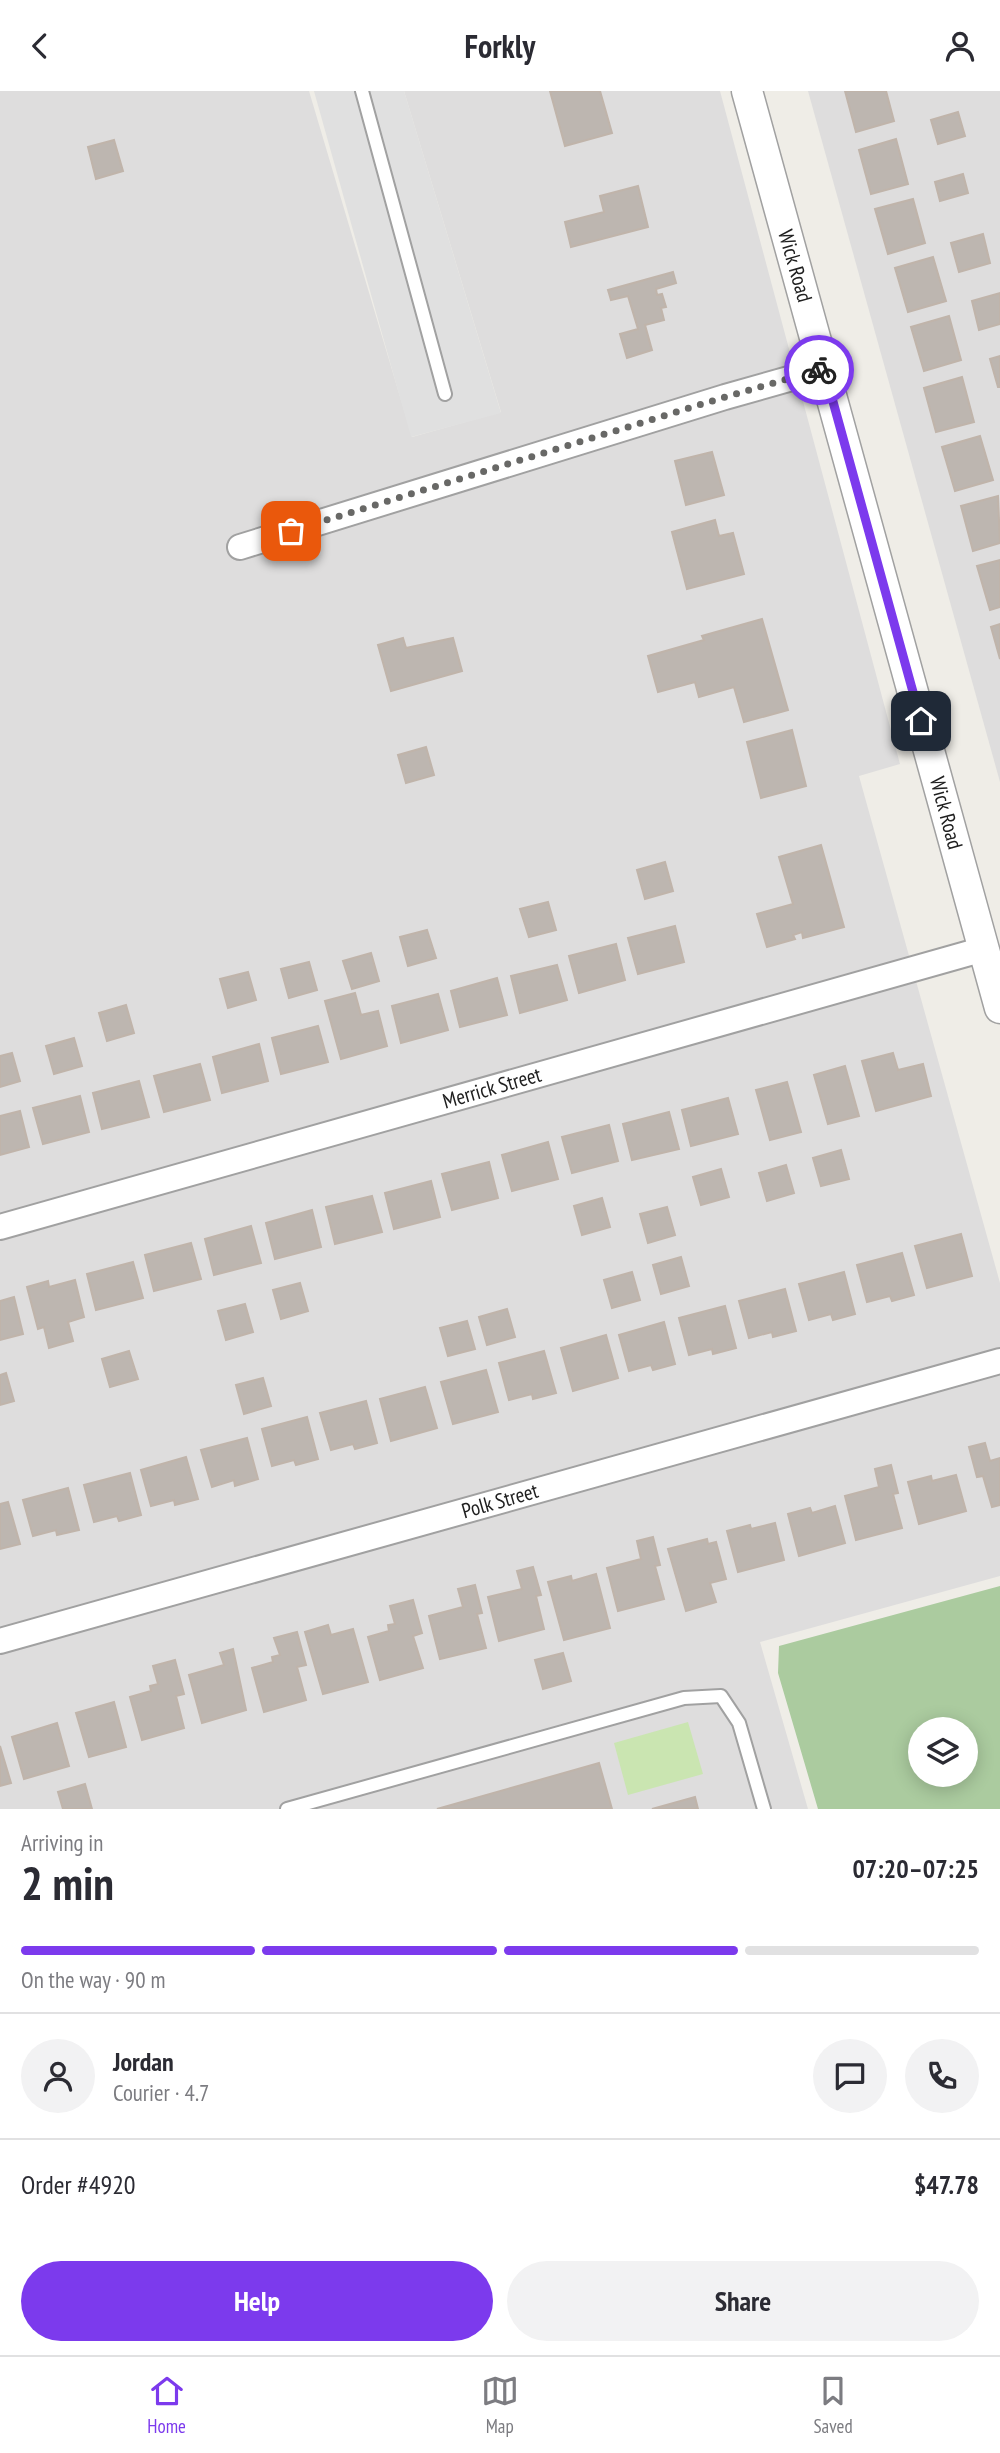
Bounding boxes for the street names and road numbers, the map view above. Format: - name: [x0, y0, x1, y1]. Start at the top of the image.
- street label: Wick Road: [772, 227, 819, 305]
- street label: Wick Road: [924, 774, 969, 852]
- street label: Merrick Street: [440, 1061, 544, 1114]
- street label: Polk Street: [458, 1477, 541, 1524]

